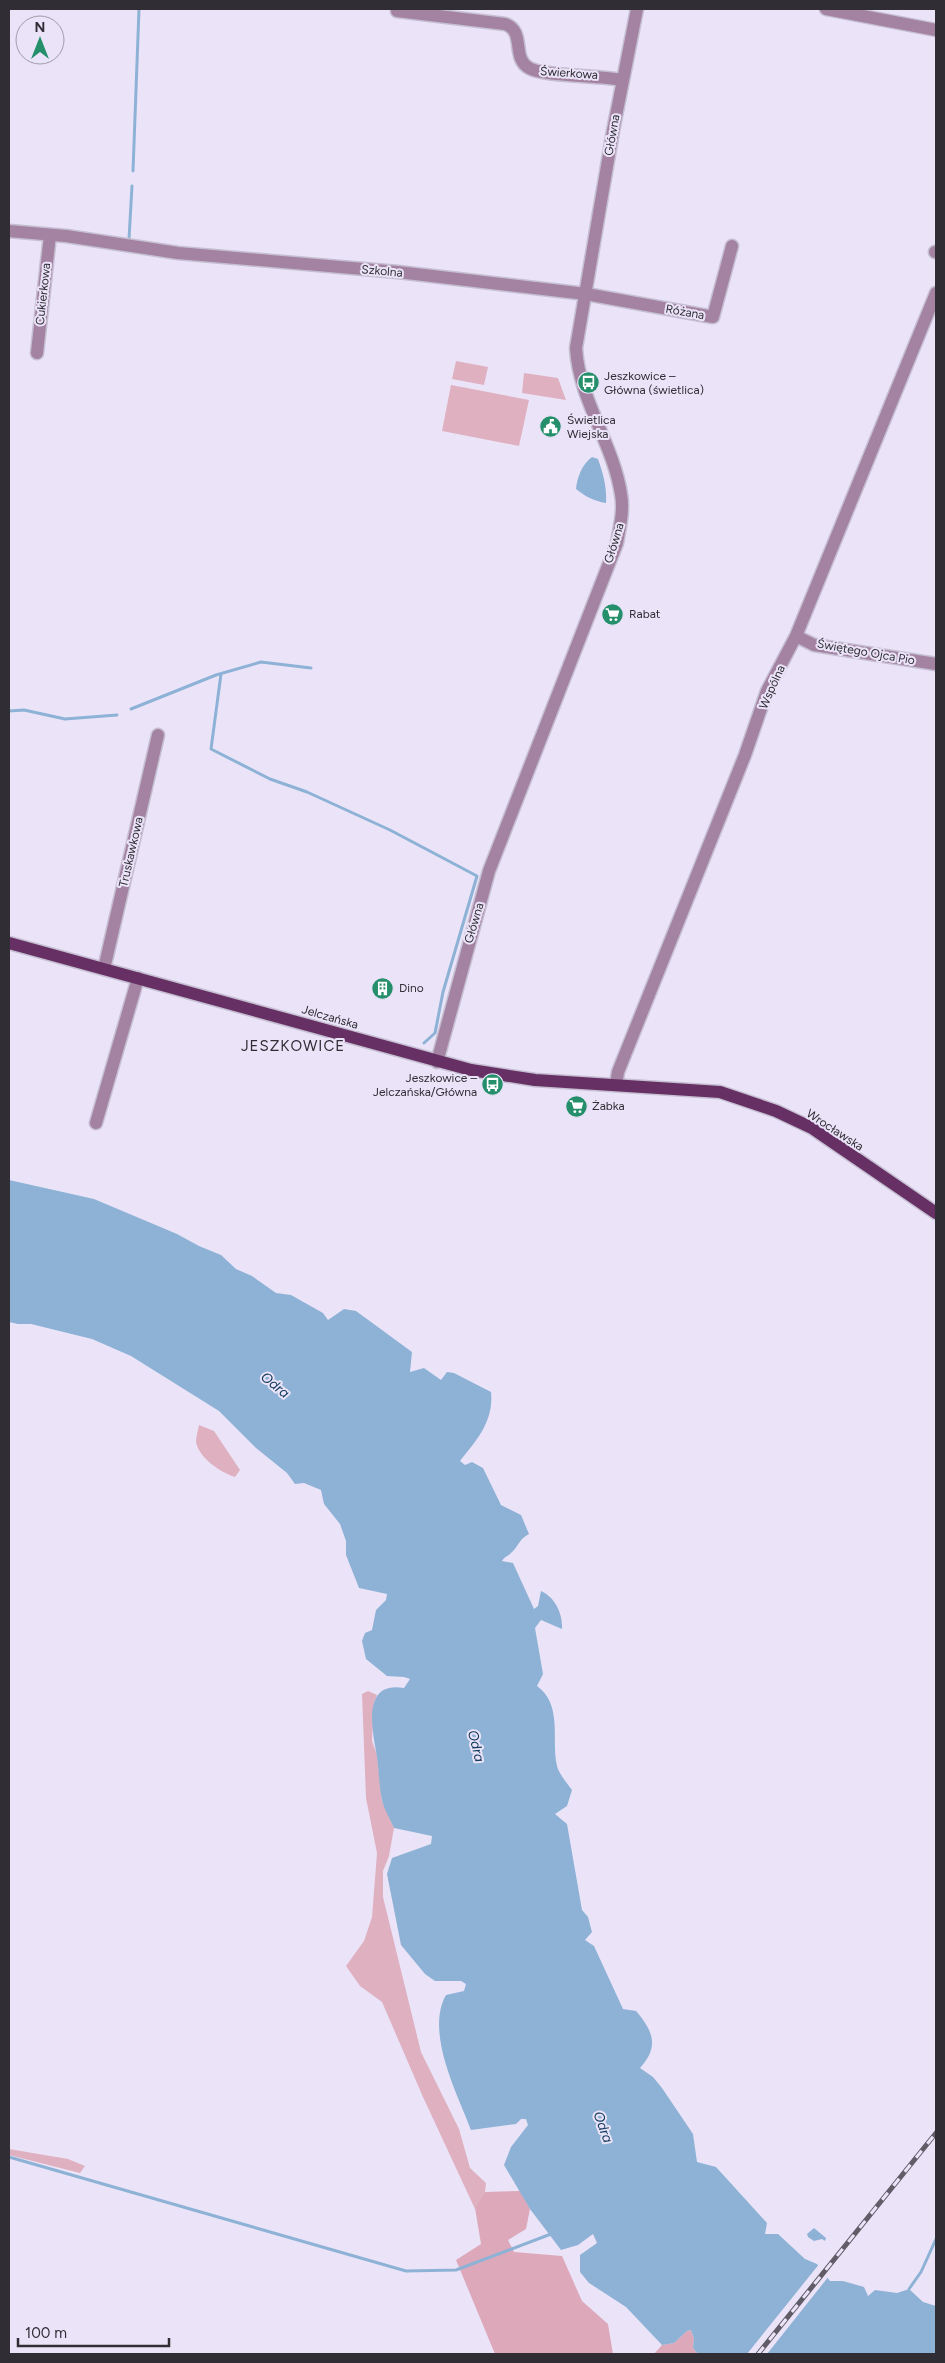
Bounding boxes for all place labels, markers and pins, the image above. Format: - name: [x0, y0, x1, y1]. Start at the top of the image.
- place label: Jeszkowice – Główna (świetlica): [604, 369, 704, 397]
- bus stop icon: Jeszkowice – Główna (świetlica): [576, 371, 600, 395]
- place label: Świetlica Wiejska: [567, 413, 616, 441]
- public building icon: Świetlica Wiejska: [539, 415, 563, 439]
- supermarket icon: Rabat: [601, 602, 625, 626]
- place label: Rabat: [629, 607, 661, 621]
- building icon: Dino: [371, 976, 395, 1000]
- place label: Dino: [399, 981, 424, 995]
- place label: Jeszkowice – Jelczańska/Główna: [373, 1071, 477, 1099]
- bus stop icon: Jeszkowice – Jelczańska/Główna: [481, 1073, 505, 1097]
- supermarket icon: Żabka: [564, 1094, 588, 1118]
- place label: Żabka: [592, 1099, 625, 1113]

